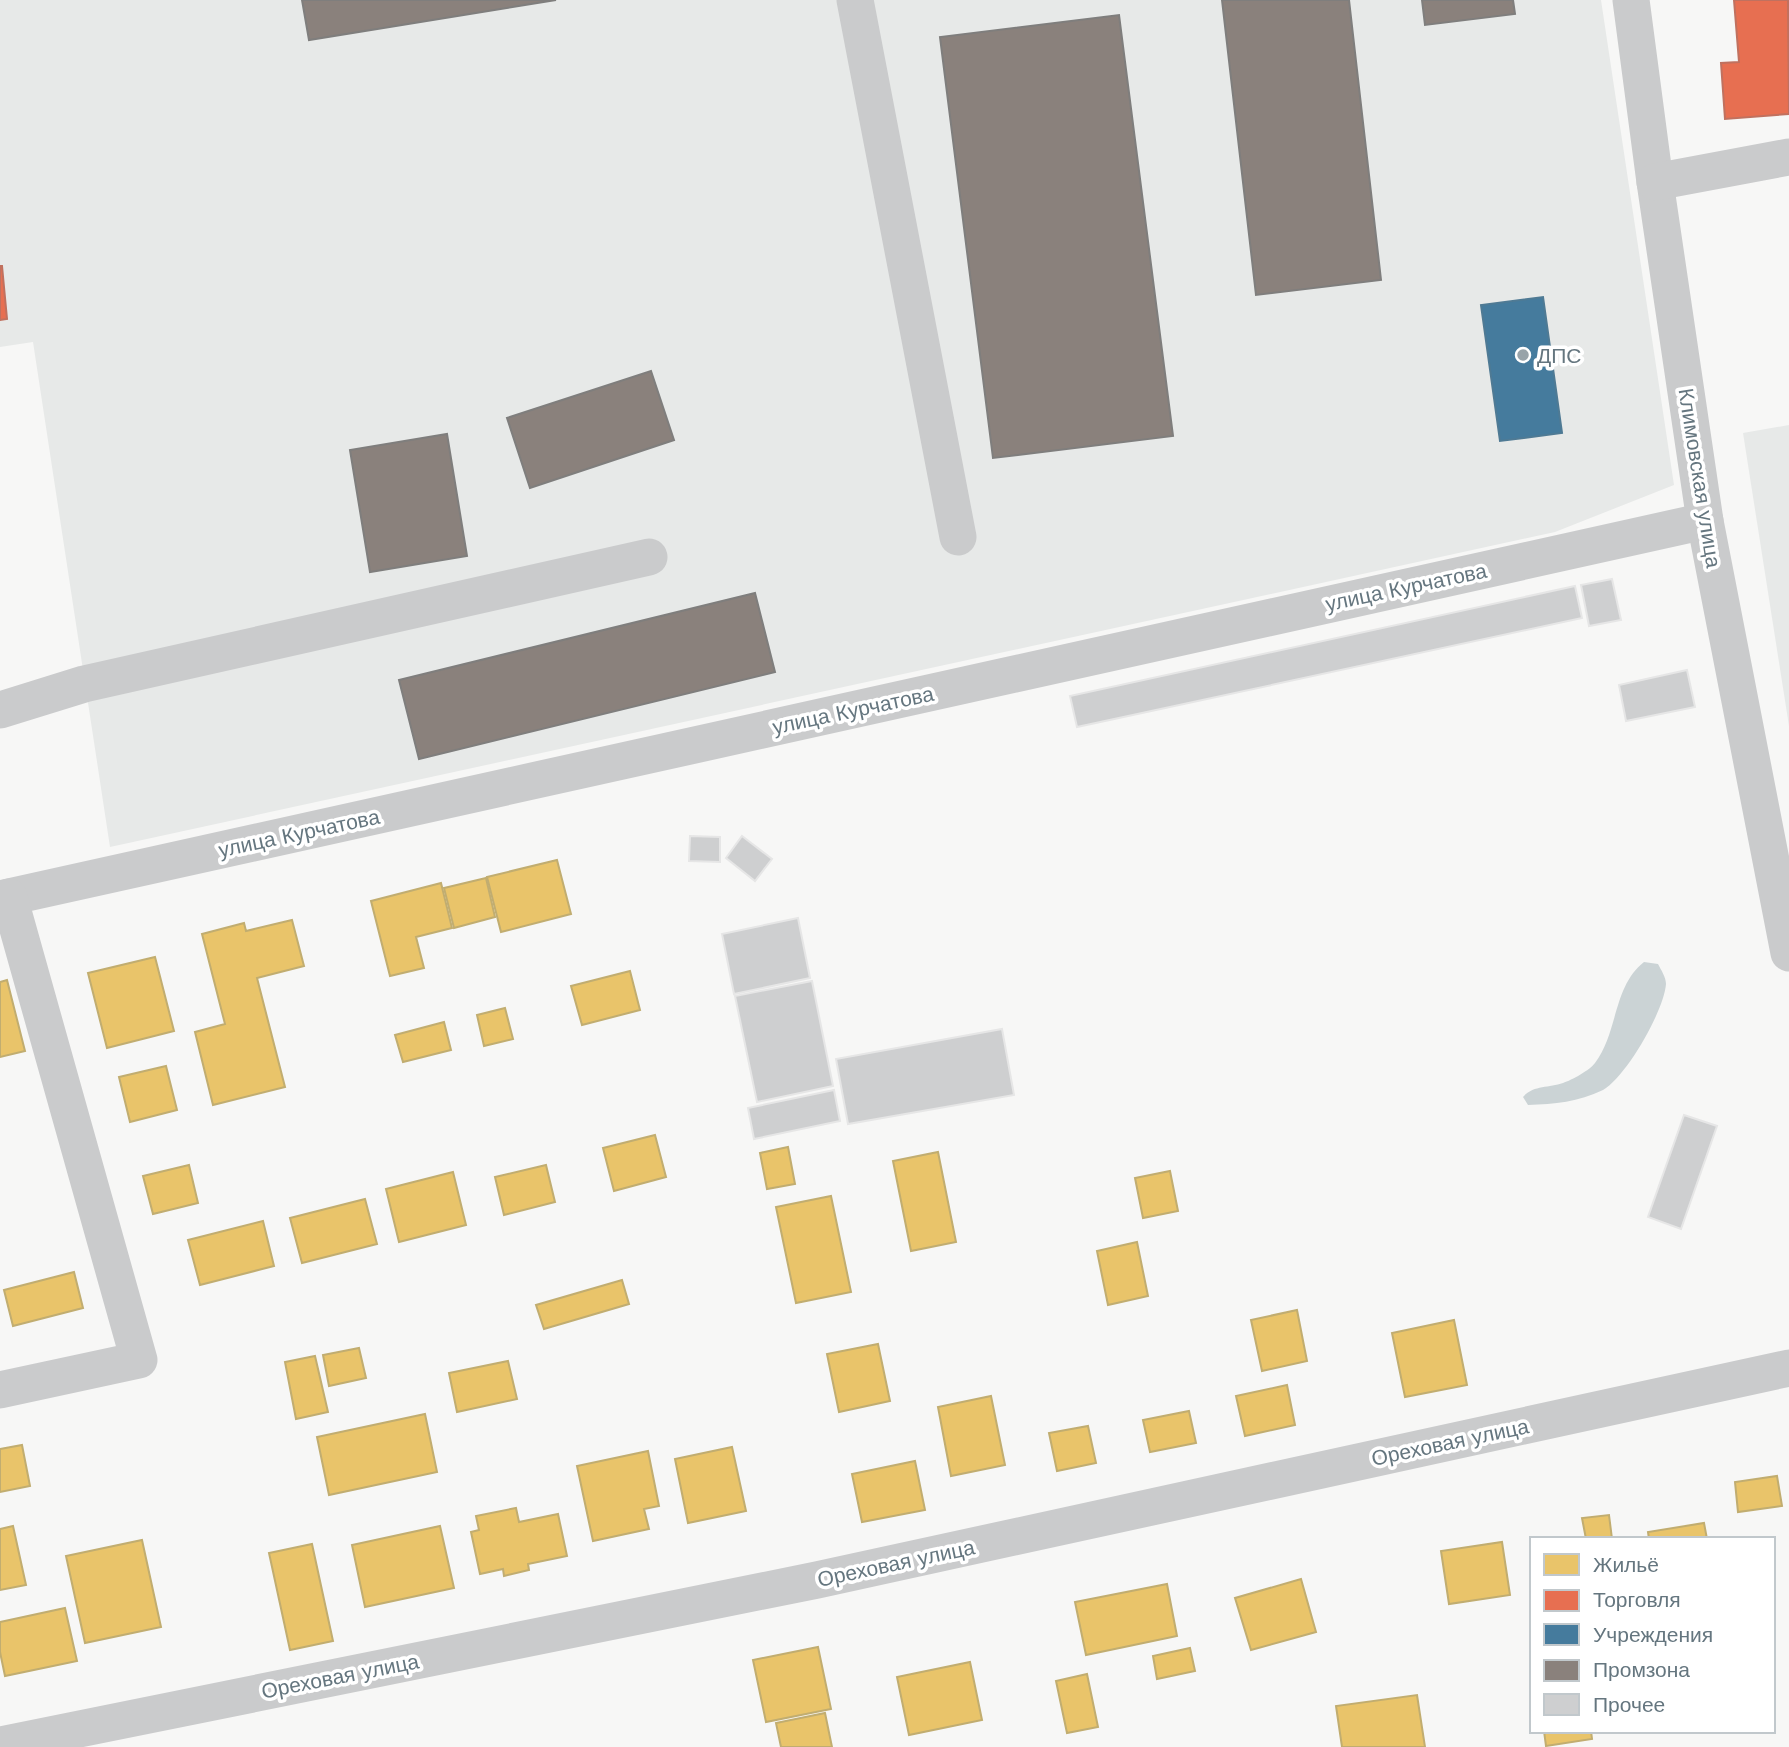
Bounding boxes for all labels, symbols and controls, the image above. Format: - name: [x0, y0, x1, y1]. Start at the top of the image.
- place label: ДПС: [1537, 343, 1581, 368]
- marker: ДПС: [1515, 347, 1531, 363]
- street label: Климовская улица: [1673, 386, 1727, 570]
- street label: улица Курчатова: [1323, 558, 1489, 616]
- street label: улица Курчатова: [770, 681, 936, 739]
- street label: улица Курчатова: [216, 804, 382, 862]
- street label: Ореховая улица: [1369, 1413, 1531, 1471]
- street label: Ореховая улица: [815, 1534, 977, 1592]
- legend: [1530, 1537, 1775, 1733]
- text: Жильё: [1593, 1552, 1659, 1577]
- text: Торговля: [1593, 1587, 1681, 1612]
- text: Учреждения: [1593, 1622, 1713, 1647]
- street label: Ореховая улица: [259, 1648, 421, 1704]
- text: Промзона: [1593, 1657, 1690, 1682]
- text: Прочее: [1593, 1692, 1665, 1717]

